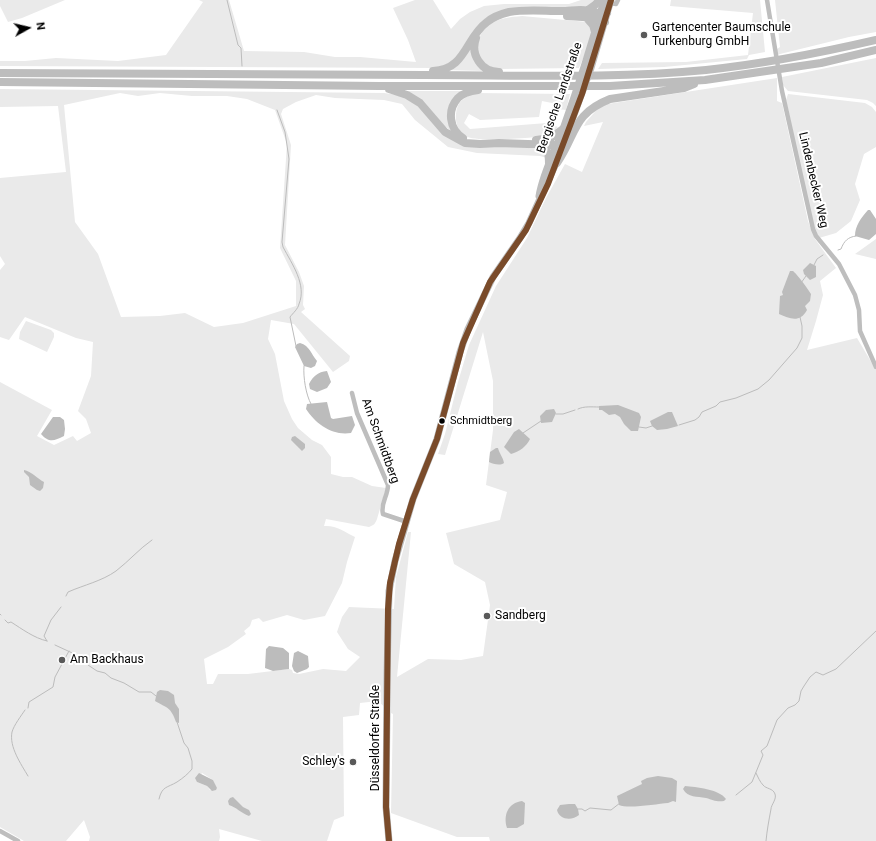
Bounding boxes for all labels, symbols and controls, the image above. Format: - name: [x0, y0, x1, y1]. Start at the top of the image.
- north arrow: [8, 8, 48, 48]
- place label: Gartencenter Baumschule Turkenburg GmbH: [652, 21, 791, 49]
- text: N: [33, 22, 47, 31]
- marker: Gartencenter Baumschule Turkenburg GmbH: [639, 30, 649, 40]
- street label: Bergische Landstraße: [534, 41, 586, 155]
- street label: Lindenbecker Weg: [795, 131, 831, 229]
- street label: Am Schmidtberg: [358, 397, 402, 485]
- place label: Schmidtberg: [450, 414, 512, 428]
- marker: Schmidtberg: [437, 416, 447, 426]
- place label: Sandberg: [495, 609, 546, 623]
- marker: Sandberg: [482, 611, 492, 621]
- place label: Am Backhaus: [70, 653, 144, 667]
- marker: Am Backhaus: [57, 655, 67, 665]
- street label: Düsseldorfer Straße: [369, 685, 383, 791]
- place label: Schley's: [302, 755, 345, 769]
- marker: Schley's: [348, 757, 358, 767]

